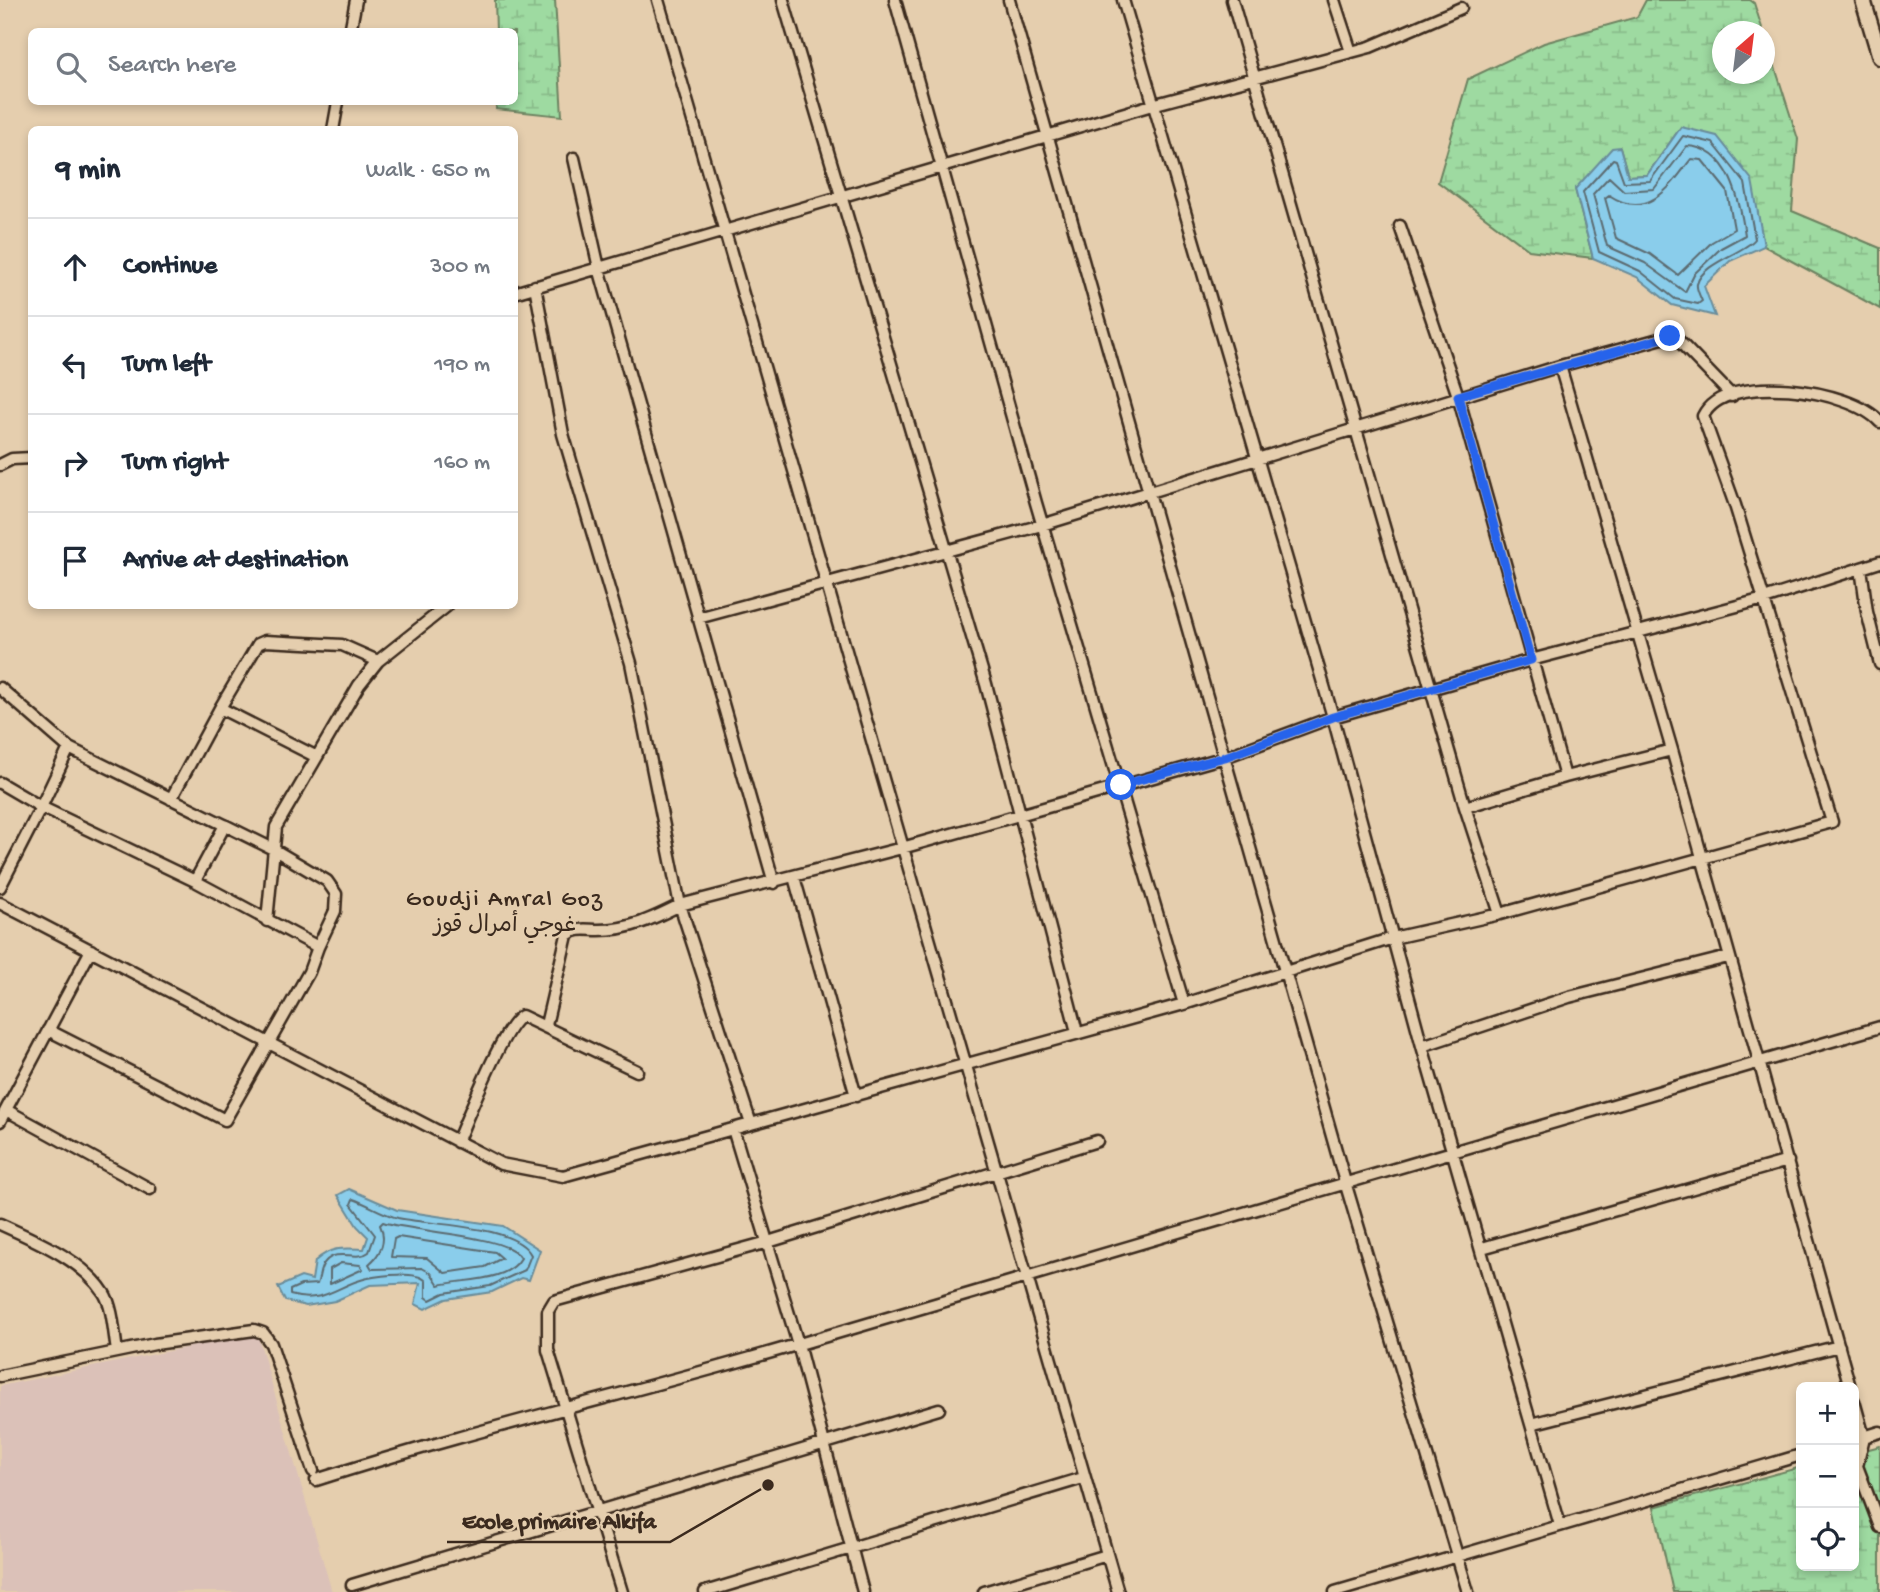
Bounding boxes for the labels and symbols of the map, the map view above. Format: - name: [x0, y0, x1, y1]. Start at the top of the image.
- north arrow: [1712, 21, 1775, 84]
- route end: [1654, 320, 1685, 351]
- route start: [1105, 769, 1136, 800]
- district label: Goudji Amral Goz غوجي أمرال قوز: [406, 887, 604, 944]
- callout: Ecole primaire Alkifa: [447, 1498, 670, 1542]
- text: Ecole primaire Alkifa: [462, 1510, 657, 1537]

